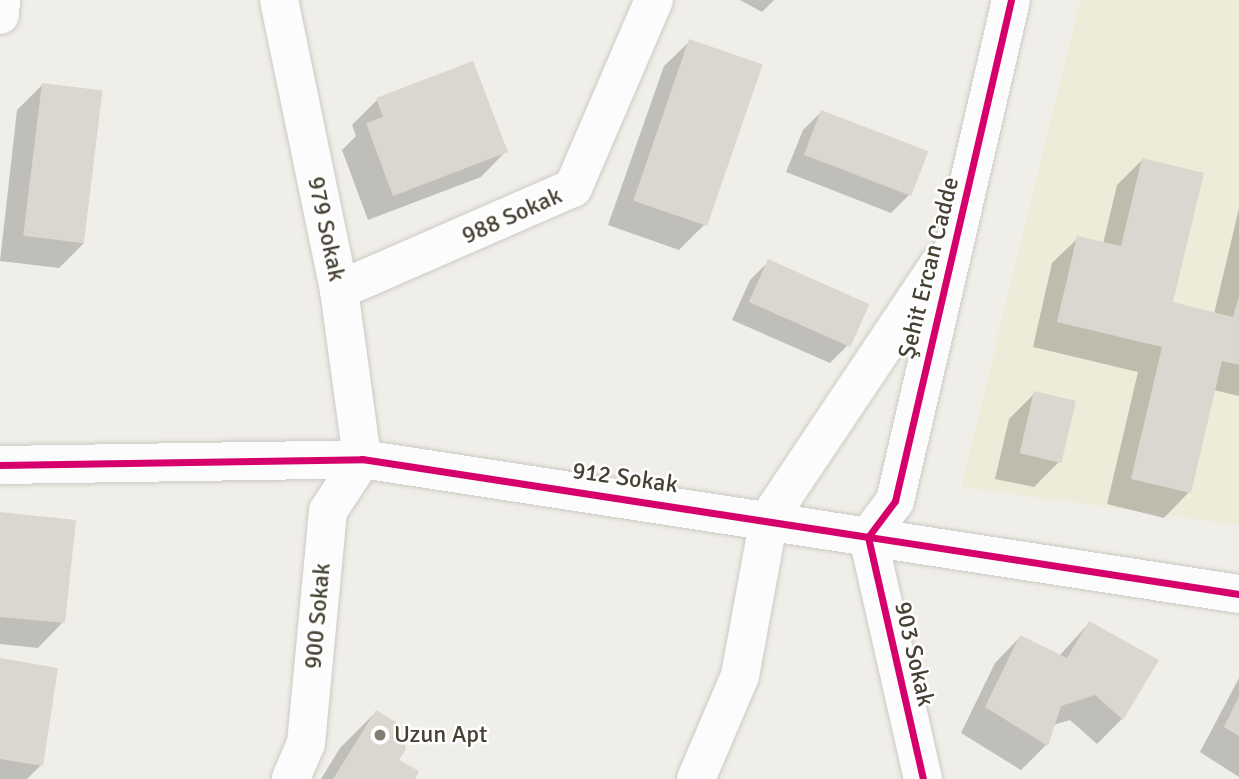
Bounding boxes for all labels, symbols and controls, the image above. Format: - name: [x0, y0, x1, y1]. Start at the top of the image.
- street label: 979 Sokak: [301, 174, 351, 284]
- street label: Şehit Ercan Cadde: [893, 174, 965, 362]
- street label: 988 Sokak: [458, 181, 566, 251]
- street label: 912 Sokak: [570, 456, 680, 500]
- street label: 900 Sokak: [299, 562, 337, 670]
- street label: 903 Sokak: [888, 599, 940, 709]
- place label: Uzun Apt: [394, 721, 487, 749]
- marker: Uzun Apt: [372, 727, 388, 743]

